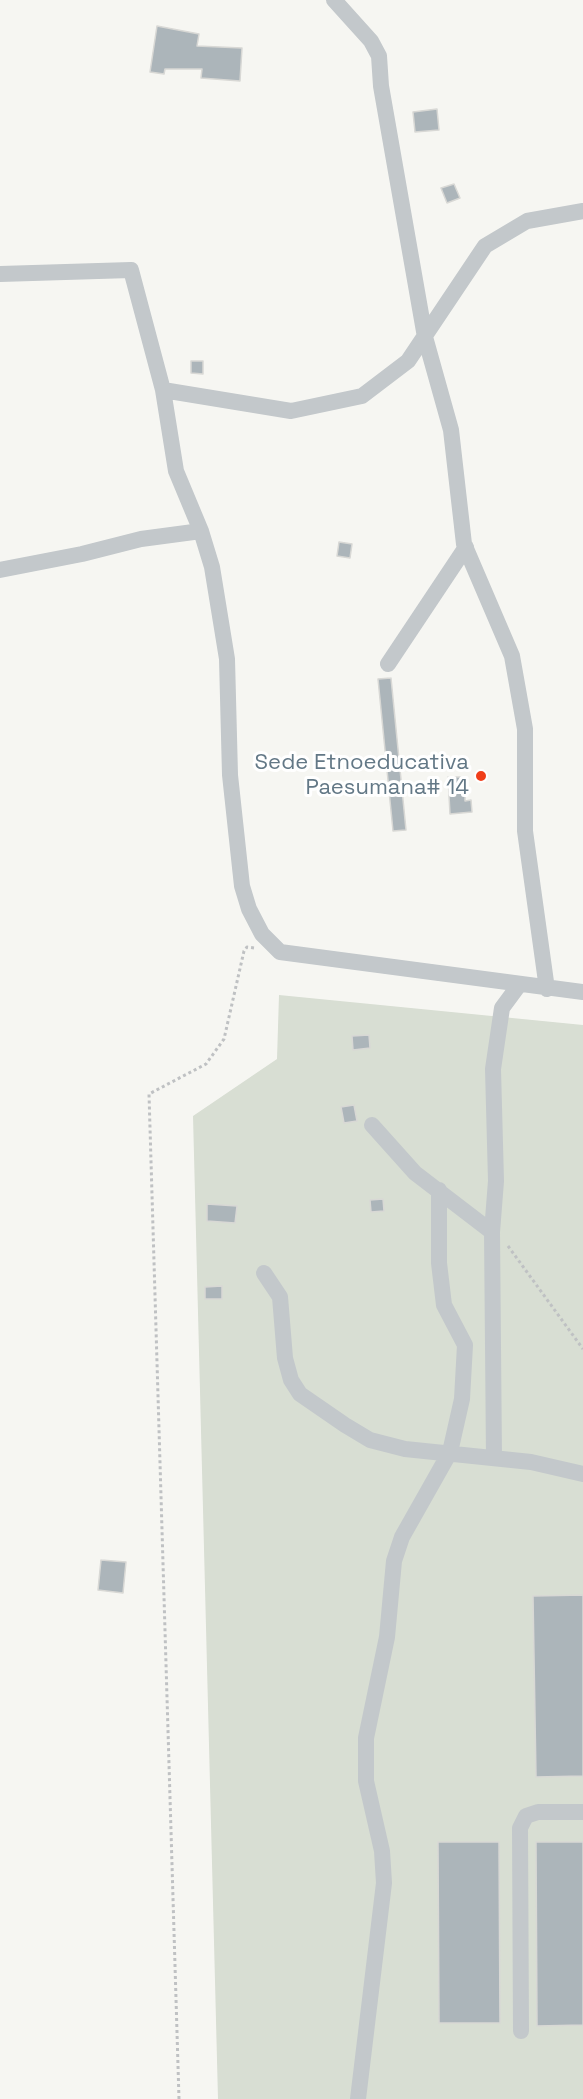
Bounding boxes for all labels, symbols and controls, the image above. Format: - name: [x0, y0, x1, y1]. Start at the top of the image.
- place label: Sede Etnoeducativa Paesumana# 14: [255, 750, 469, 802]
- marker: Sede Etnoeducativa Paesumana# 14: [474, 769, 488, 783]

